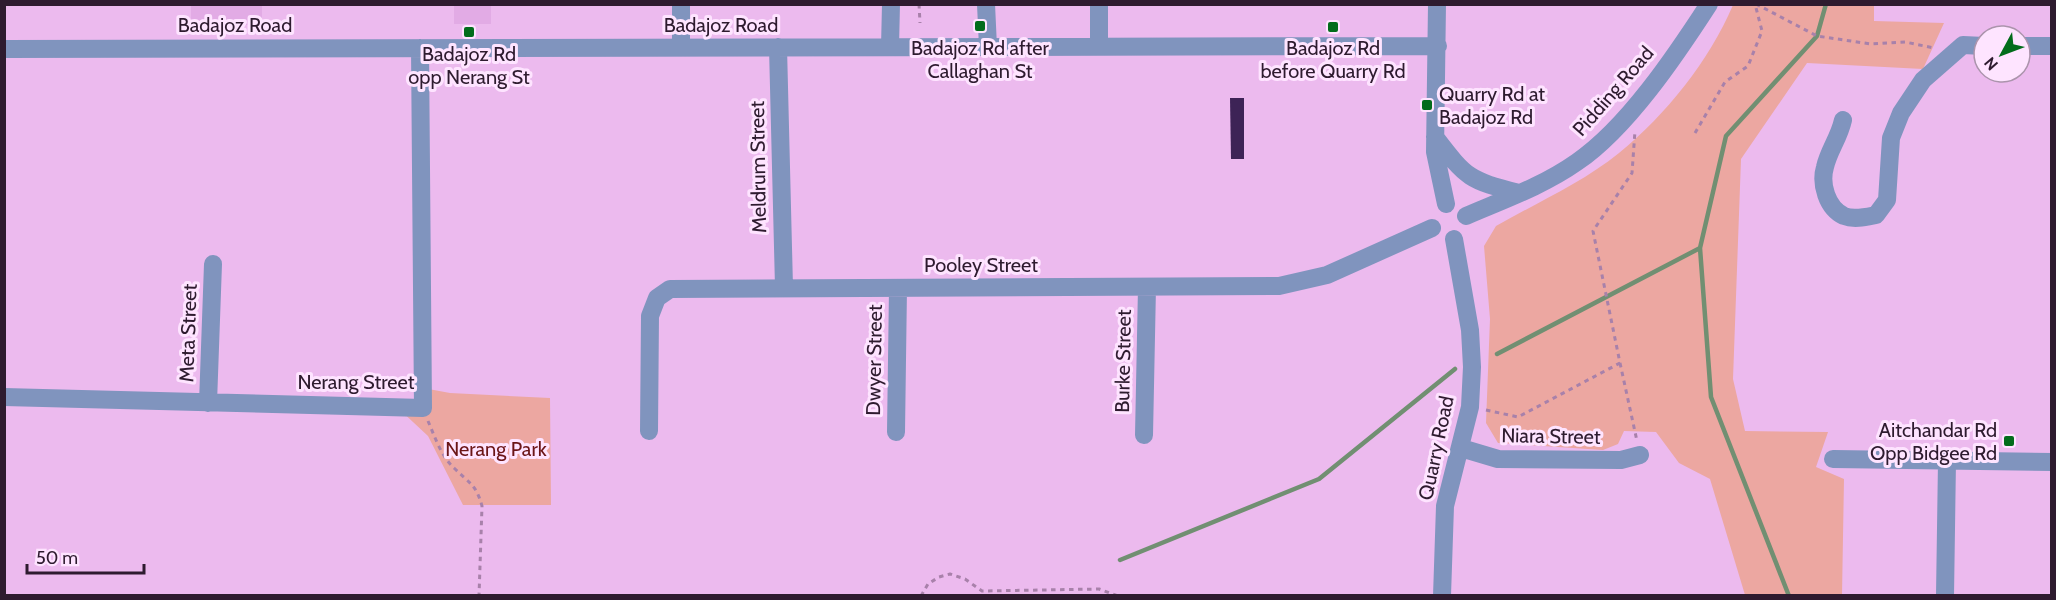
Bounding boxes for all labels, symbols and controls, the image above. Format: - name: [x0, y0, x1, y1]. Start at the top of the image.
- street label: Badajoz Road: [178, 13, 292, 37]
- street label: Badajoz Road: [664, 13, 778, 37]
- marker: Badajoz Rd after Callaghan St: [973, 19, 987, 33]
- marker: Badajoz Rd before Quarry Rd: [1326, 20, 1340, 34]
- north arrow: [1972, 24, 2032, 84]
- marker: Badajoz Rd opp Nerang St: [462, 25, 476, 39]
- place label: Badajoz Rd after Callaghan St: [911, 36, 1050, 83]
- place label: Badajoz Rd before Quarry Rd: [1261, 36, 1405, 83]
- street label: Pidding Road: [1568, 41, 1658, 141]
- place label: Badajoz Rd opp Nerang St: [408, 42, 530, 89]
- text: N: [1980, 53, 2002, 74]
- place label: Quarry Rd at Badajoz Rd: [1439, 82, 1545, 129]
- marker: Quarry Rd at Badajoz Rd: [1420, 98, 1434, 112]
- street label: Meldrum Street: [745, 100, 771, 233]
- street label: Pooley Street: [924, 253, 1038, 277]
- street label: Meta Street: [174, 283, 202, 383]
- street label: Dwyer Street: [861, 304, 887, 416]
- street label: Burke Street: [1110, 309, 1136, 413]
- street label: Nerang Street: [298, 370, 415, 394]
- street label: Quarry Road: [1413, 394, 1459, 502]
- place label: Aitchandar Rd Opp Bidgee Rd: [1870, 418, 1997, 465]
- street label: Niara Street: [1501, 423, 1601, 449]
- marker: Aitchandar Rd Opp Bidgee Rd: [2002, 434, 2016, 448]
- park label: Nerang Park: [445, 437, 547, 461]
- scale bar: [27, 537, 144, 575]
- text: 50 m: [36, 547, 78, 569]

